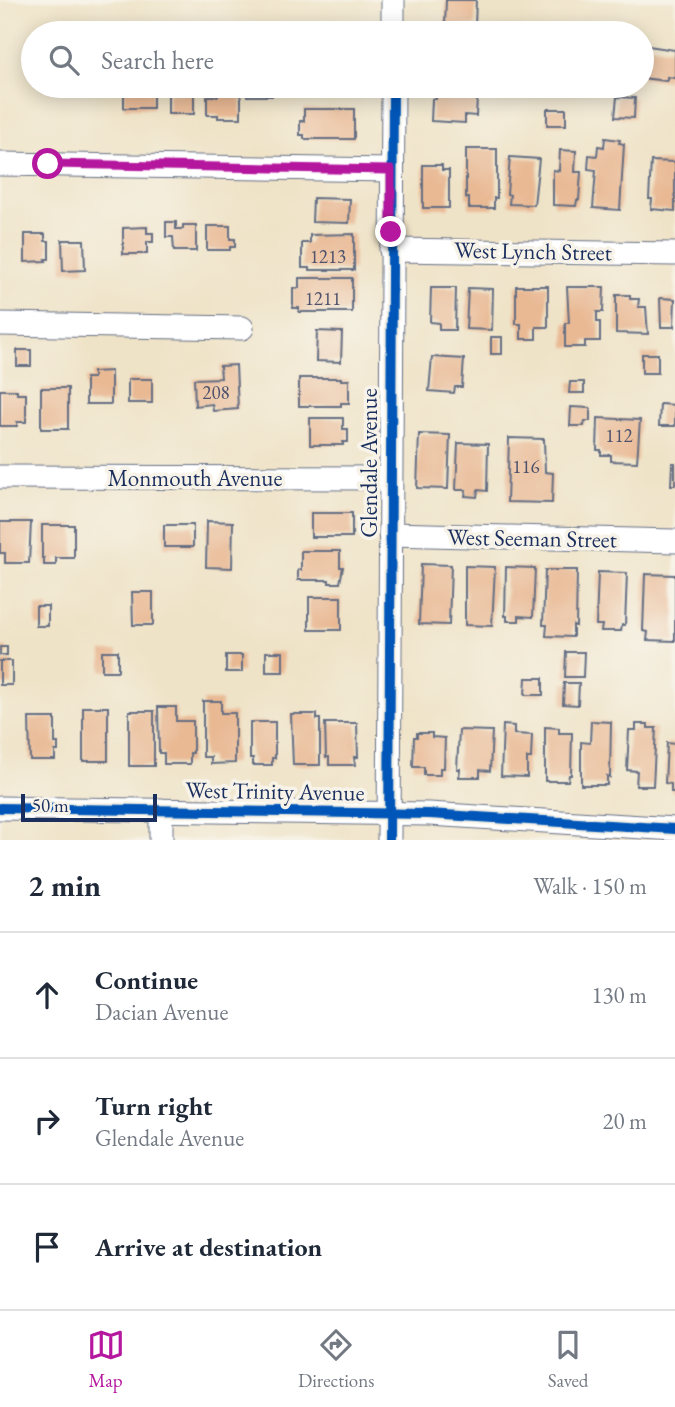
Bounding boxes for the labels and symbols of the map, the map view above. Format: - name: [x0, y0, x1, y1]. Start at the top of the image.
- route start: [32, 148, 63, 179]
- route end: [375, 216, 406, 247]
- street label: West Lynch Street: [454, 235, 613, 267]
- house number: 1213: [310, 244, 346, 269]
- house number: 1211: [305, 286, 341, 311]
- house number: 208: [202, 380, 230, 405]
- street label: Glendale Avenue: [354, 388, 384, 538]
- house number: 112: [605, 423, 633, 448]
- house number: 116: [512, 454, 540, 479]
- street label: Monmouth Avenue: [108, 463, 282, 493]
- street label: West Seeman Street: [447, 522, 618, 554]
- street label: West Trinity Avenue: [185, 774, 365, 808]
- scale bar: [21, 791, 158, 823]

